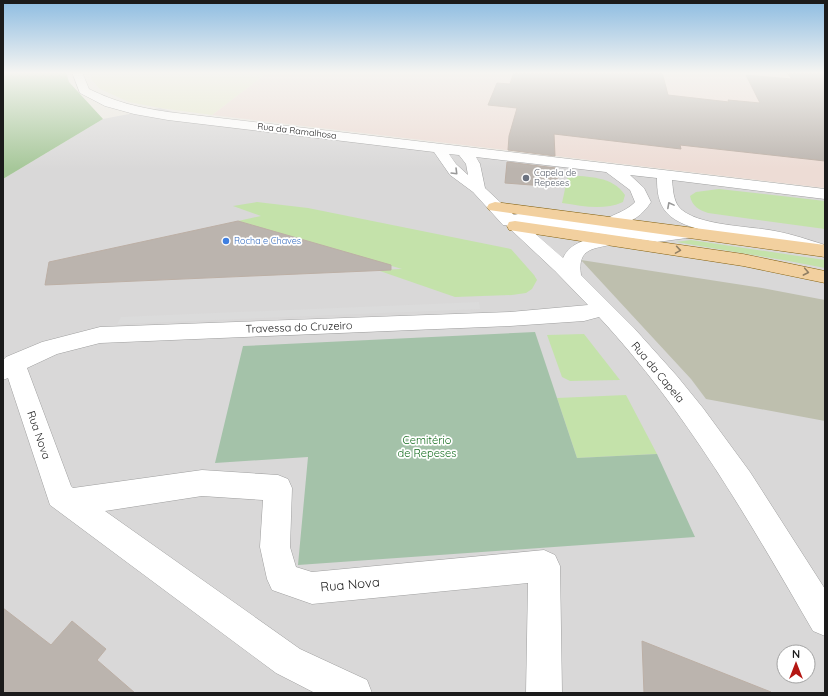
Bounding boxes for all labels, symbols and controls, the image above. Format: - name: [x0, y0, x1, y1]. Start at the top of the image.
- street label: Rua da Ramalhosa: [257, 120, 337, 141]
- one-way arrow: [450, 167, 458, 175]
- place label: Capela de Repeses: [534, 167, 576, 188]
- marker: Capela de Repeses: [521, 173, 531, 183]
- one-way arrow: [668, 201, 675, 209]
- place label: Rocha e Chaves: [234, 235, 301, 246]
- marker: Rocha e Chaves: [221, 236, 231, 246]
- one-way arrow: [675, 245, 681, 254]
- one-way arrow: [803, 268, 810, 276]
- street label: Travessa do Cruzeiro: [245, 318, 353, 336]
- street label: Rua da Capela: [628, 339, 688, 405]
- street label: Rua Nova: [24, 409, 54, 461]
- park label: Cemitério de Repeses: [398, 433, 456, 460]
- street label: Rua Nova: [320, 573, 380, 595]
- north arrow: [776, 644, 816, 684]
- text: N: [792, 647, 800, 661]

